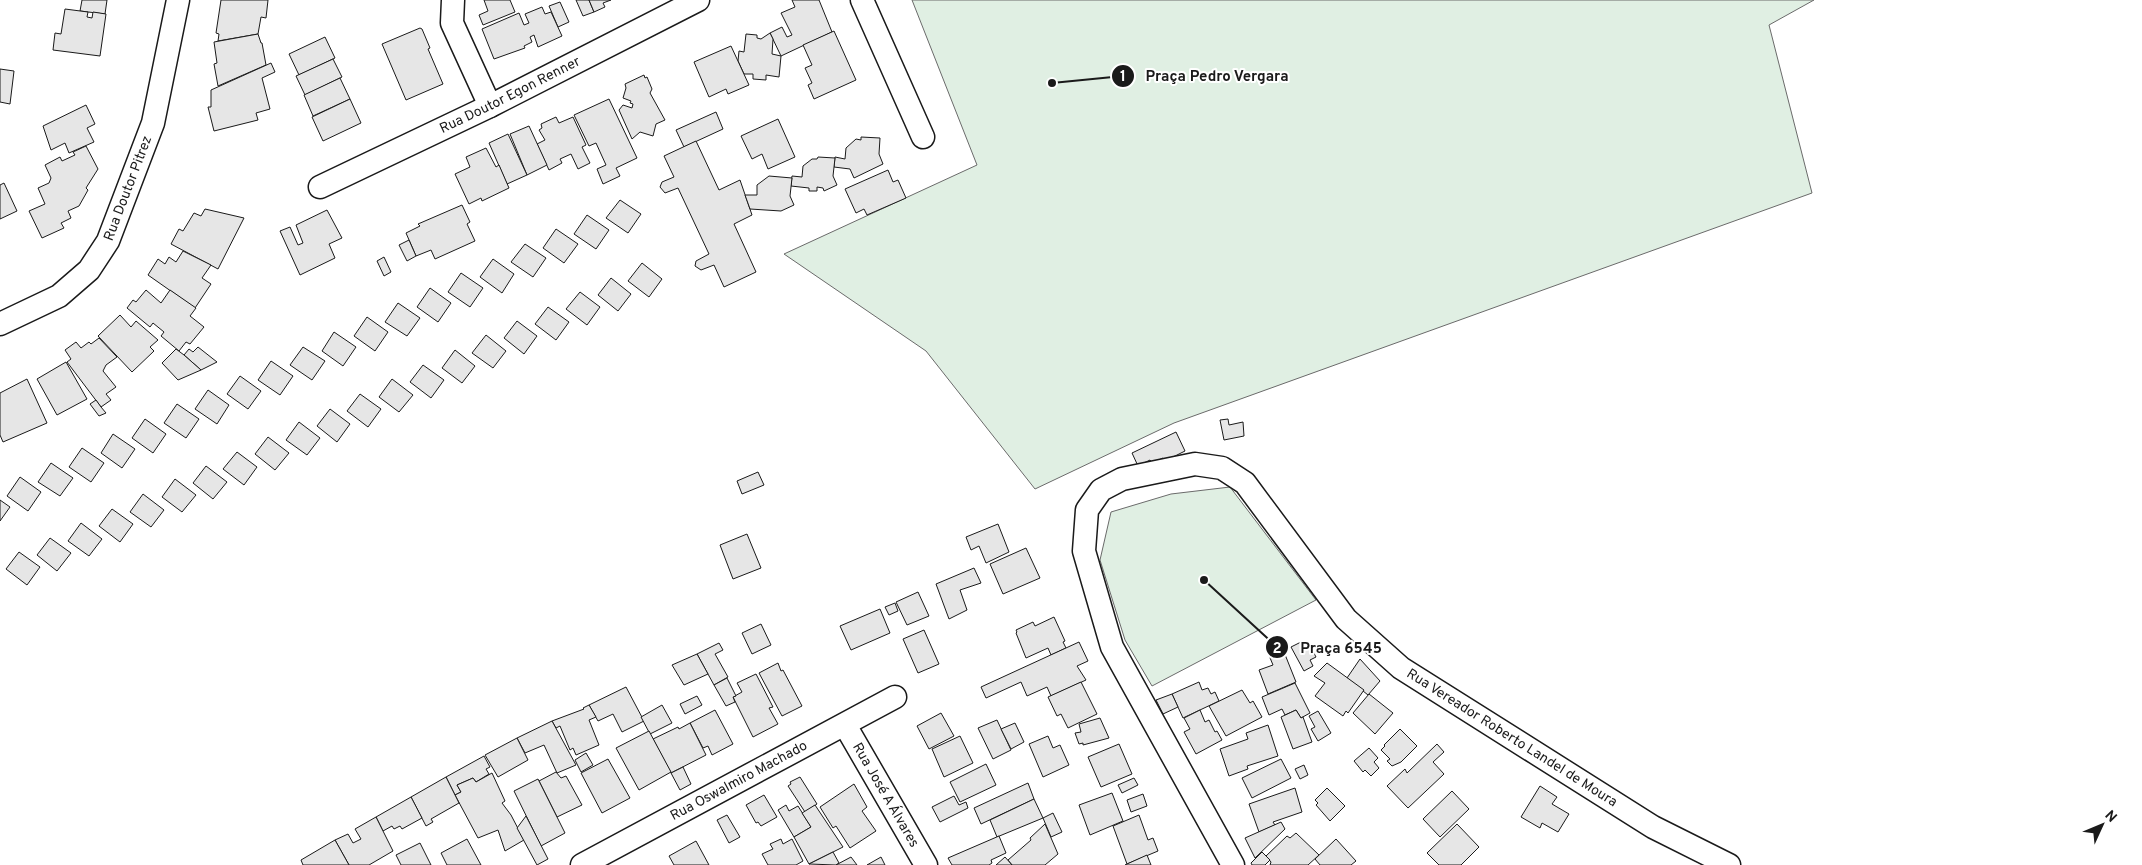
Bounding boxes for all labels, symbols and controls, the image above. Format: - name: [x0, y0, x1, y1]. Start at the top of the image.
- street label: Rua Doutor Egon Renner: [437, 53, 584, 137]
- callout: Praça Pedro Vergara: [1110, 61, 1299, 91]
- text: 1: [1120, 68, 1126, 87]
- text: Praça Pedro Vergara: [1145, 68, 1289, 87]
- street label: Rua Doutor Pitrez: [100, 133, 156, 243]
- callout: Praça 6545: [1265, 632, 1392, 662]
- text: 2: [1272, 640, 1282, 659]
- text: Praça 6545: [1300, 640, 1382, 659]
- street label: Rua Vereador Roberto Landel de Moura: [1403, 665, 1620, 811]
- street label: Rua Oswalmiro Machado: [667, 737, 811, 825]
- street label: Rua José A Álvares: [849, 740, 923, 851]
- north arrow: [2077, 800, 2127, 850]
- text: N: [2101, 807, 2120, 827]

